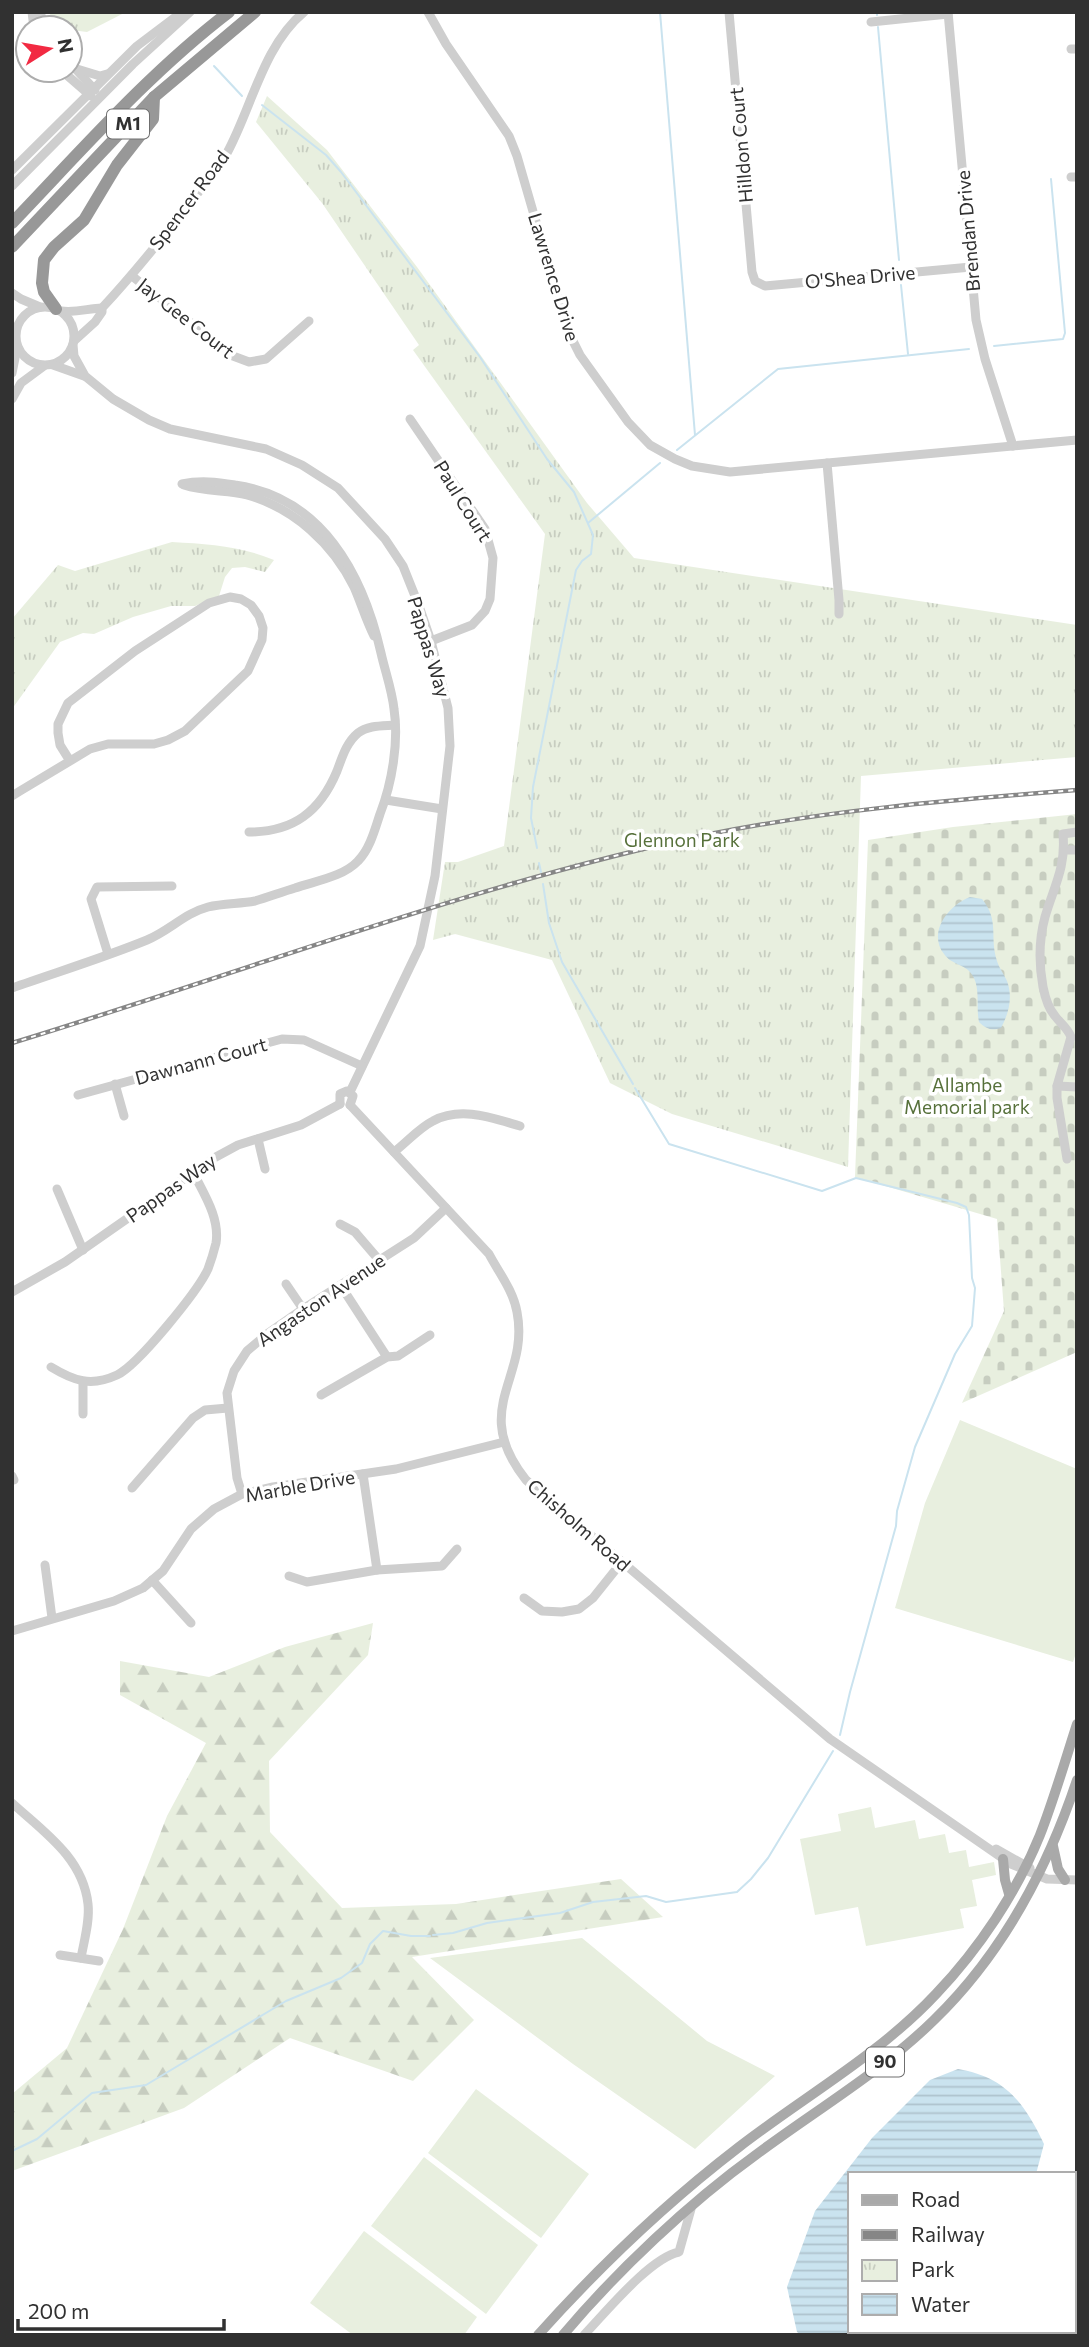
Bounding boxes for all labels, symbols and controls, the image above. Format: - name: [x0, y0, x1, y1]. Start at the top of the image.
- north arrow: [14, 14, 84, 84]
- text: N: [54, 36, 79, 55]
- street label: Hilldon Court: [724, 86, 757, 204]
- road number: M1: [107, 110, 149, 139]
- street label: Spencer Road: [144, 146, 233, 254]
- street label: Brendan Drive: [951, 169, 984, 293]
- street label: Lawrence Drive: [524, 210, 585, 344]
- street label: O'Shea Drive: [804, 260, 916, 293]
- street label: Jay Gee Court: [133, 273, 240, 363]
- street label: Paul Court: [429, 456, 497, 546]
- street label: Pappas Way: [403, 594, 456, 700]
- park label: Glennon Park: [624, 828, 740, 851]
- street label: Dawnann Court: [132, 1032, 269, 1089]
- park label: Allambe Memorial park: [904, 1073, 1030, 1118]
- street label: Pappas Way: [121, 1148, 220, 1227]
- street label: Angaston Avenue: [252, 1248, 389, 1351]
- street label: Marble Drive: [243, 1465, 357, 1506]
- street label: Chisholm Road: [523, 1474, 636, 1576]
- road number: 90: [866, 2048, 904, 2076]
- legend: [848, 2172, 1075, 2333]
- text: Road: [911, 2186, 960, 2211]
- text: Railway: [911, 2221, 985, 2246]
- text: Park: [911, 2256, 955, 2281]
- scale bar: [18, 2288, 224, 2332]
- text: Water: [911, 2291, 970, 2316]
- text: 200 m: [28, 2298, 89, 2323]

